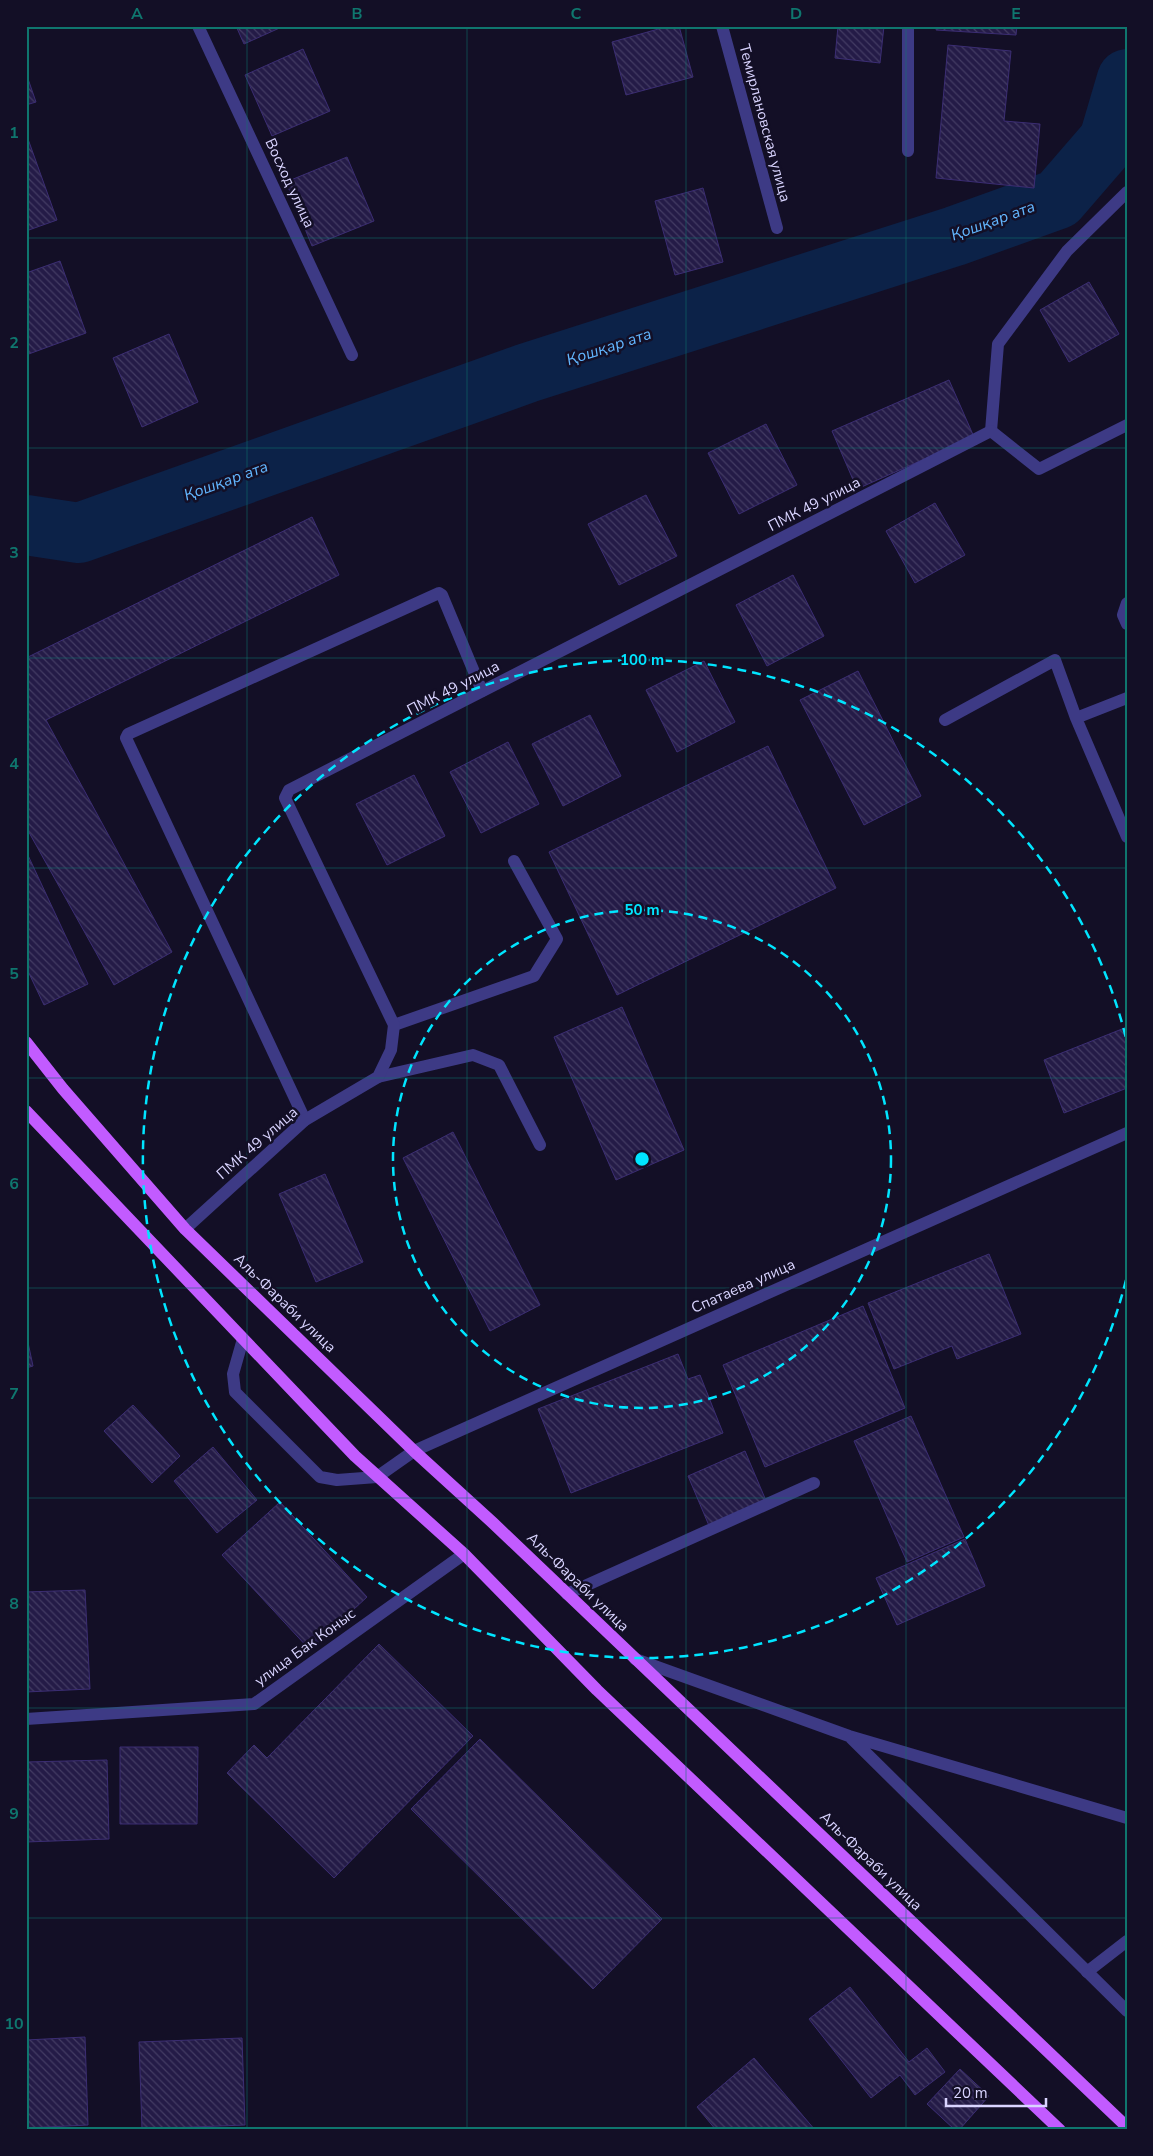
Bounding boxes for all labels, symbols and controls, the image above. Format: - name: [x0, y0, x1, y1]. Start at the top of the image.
- text: A: [131, 3, 143, 25]
- text: B: [351, 3, 363, 25]
- text: C: [571, 3, 582, 25]
- text: D: [790, 3, 802, 25]
- text: E: [1011, 3, 1021, 25]
- street label: Темирлановская улица: [734, 42, 796, 204]
- text: 1: [9, 122, 19, 144]
- street label: Восход улица: [261, 135, 319, 231]
- water label: Қошқар ата: [948, 196, 1038, 246]
- water label: Қошқар ата: [564, 323, 654, 371]
- text: 2: [9, 332, 19, 354]
- water label: Қошқар ата: [181, 456, 271, 506]
- street label: ПМК 49 улица: [764, 472, 864, 536]
- text: 3: [9, 542, 19, 564]
- text: 100 m: [620, 650, 664, 670]
- street label: ПМК 49 улица: [403, 656, 503, 720]
- text: 4: [9, 753, 19, 775]
- text: 50 m: [624, 900, 660, 920]
- text: 5: [9, 963, 19, 985]
- street label: ПМК 49 улица: [212, 1102, 302, 1184]
- centre of rings: [633, 1150, 651, 1168]
- text: 6: [9, 1173, 19, 1195]
- street label: Аль-Фараби улица: [230, 1249, 340, 1357]
- street label: Спатаева улица: [688, 1254, 798, 1318]
- text: 7: [9, 1383, 19, 1405]
- street label: Аль-Фараби улица: [523, 1528, 633, 1636]
- text: 8: [9, 1593, 19, 1615]
- street label: улица Бак Коныс: [250, 1604, 360, 1690]
- text: 9: [9, 1803, 19, 1825]
- street label: Аль-Фараби улица: [816, 1807, 926, 1915]
- text: 10: [4, 2013, 24, 2035]
- scale bar: [946, 2076, 1046, 2108]
- text: 20 m: [953, 2083, 988, 2103]

